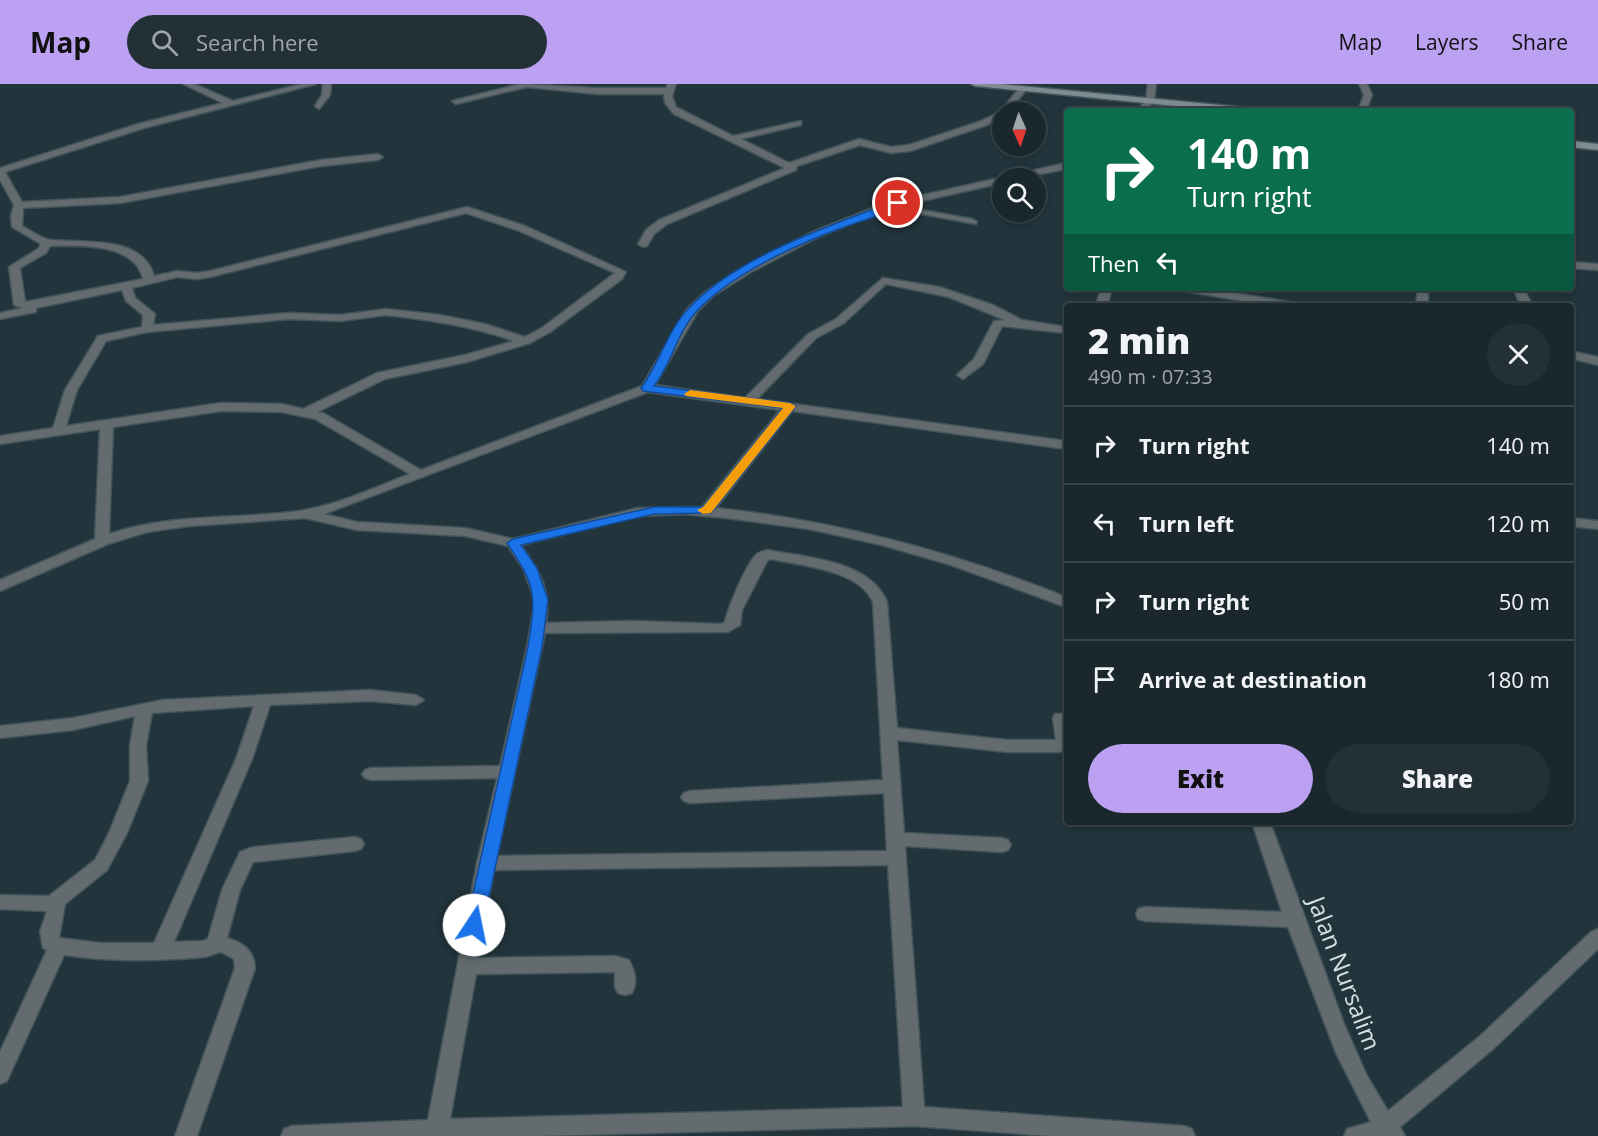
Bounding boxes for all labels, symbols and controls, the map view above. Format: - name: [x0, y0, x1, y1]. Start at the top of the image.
- search box: [127, 15, 547, 69]
- text: Map: [30, 23, 91, 61]
- icon: search: [148, 26, 181, 59]
- text: Search here: [196, 27, 319, 57]
- text: Map: [1339, 28, 1382, 56]
- text: Layers: [1415, 28, 1479, 56]
- text: Share: [1512, 28, 1568, 56]
- north arrow: [992, 102, 1046, 156]
- map controls: [992, 102, 1046, 222]
- text: 140 m: [1187, 124, 1311, 181]
- icon: right: [1088, 132, 1166, 210]
- button: search: [992, 168, 1046, 222]
- pin: [872, 177, 923, 228]
- text: Turn right: [1187, 178, 1312, 215]
- icon: arrive: [881, 186, 914, 219]
- icon: left: [1151, 246, 1184, 279]
- text: Then: [1088, 248, 1139, 278]
- text: 2 min: [1088, 316, 1190, 365]
- button: close: [1487, 323, 1550, 386]
- text: 490 m · 07:33: [1088, 363, 1213, 390]
- icon: right: [1088, 429, 1121, 462]
- text: Turn right: [1139, 430, 1250, 460]
- text: 140 m: [1486, 430, 1550, 460]
- icon: left: [1088, 507, 1121, 540]
- text: Turn left: [1139, 508, 1234, 538]
- text: 120 m: [1486, 508, 1550, 538]
- icon: right: [1088, 585, 1121, 618]
- text: Turn right: [1139, 586, 1250, 616]
- text: 50 m: [1499, 586, 1550, 616]
- icon: arrive: [1088, 663, 1121, 696]
- text: Arrive at destination: [1139, 664, 1367, 694]
- text: 180 m: [1486, 664, 1550, 694]
- button: Exit: [1088, 744, 1313, 813]
- button: Share: [1325, 744, 1550, 813]
- street label: Jalan Nursalim: [1300, 890, 1389, 1054]
- position arrow: [442, 893, 506, 957]

